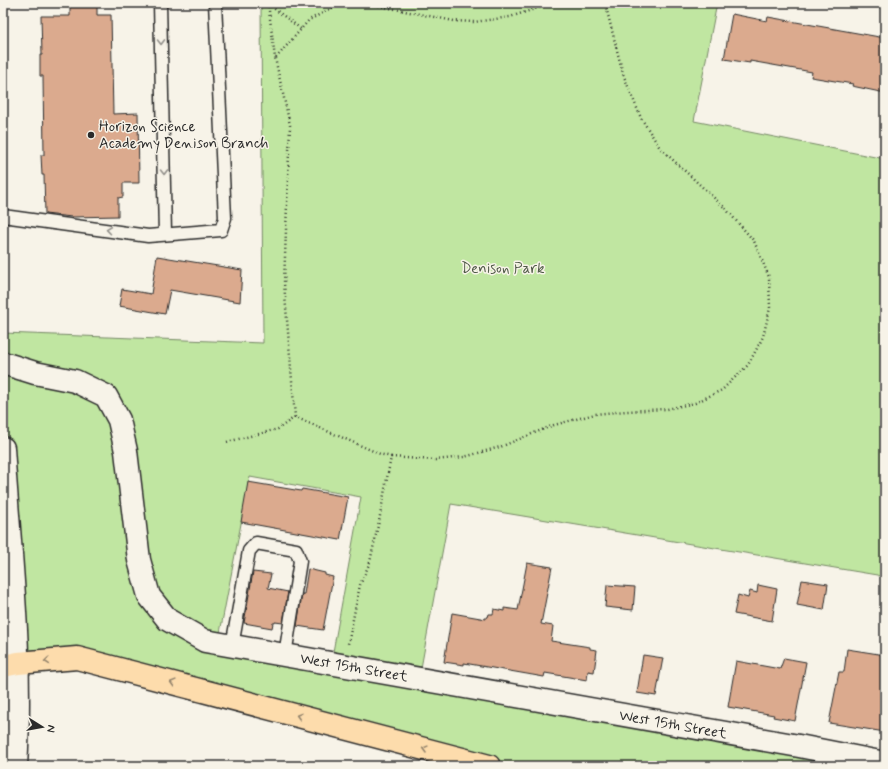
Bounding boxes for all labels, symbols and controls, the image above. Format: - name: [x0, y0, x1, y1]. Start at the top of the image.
- one-way arrow: [157, 39, 165, 45]
- place label: Horizon Science Academy Denison Branch: [99, 117, 269, 154]
- marker: Horizon Science Academy Denison Branch: [86, 130, 96, 140]
- one-way arrow: [160, 169, 168, 175]
- one-way arrow: [106, 226, 112, 235]
- park label: Denison Park: [461, 259, 545, 279]
- street label: West 15th Street: [298, 649, 409, 687]
- one-way arrow: [43, 656, 50, 665]
- one-way arrow: [170, 679, 177, 688]
- street label: West 15th Street: [617, 706, 728, 744]
- north arrow: [22, 707, 62, 747]
- one-way arrow: [296, 712, 303, 721]
- text: N: [43, 724, 58, 734]
- one-way arrow: [421, 745, 428, 754]

